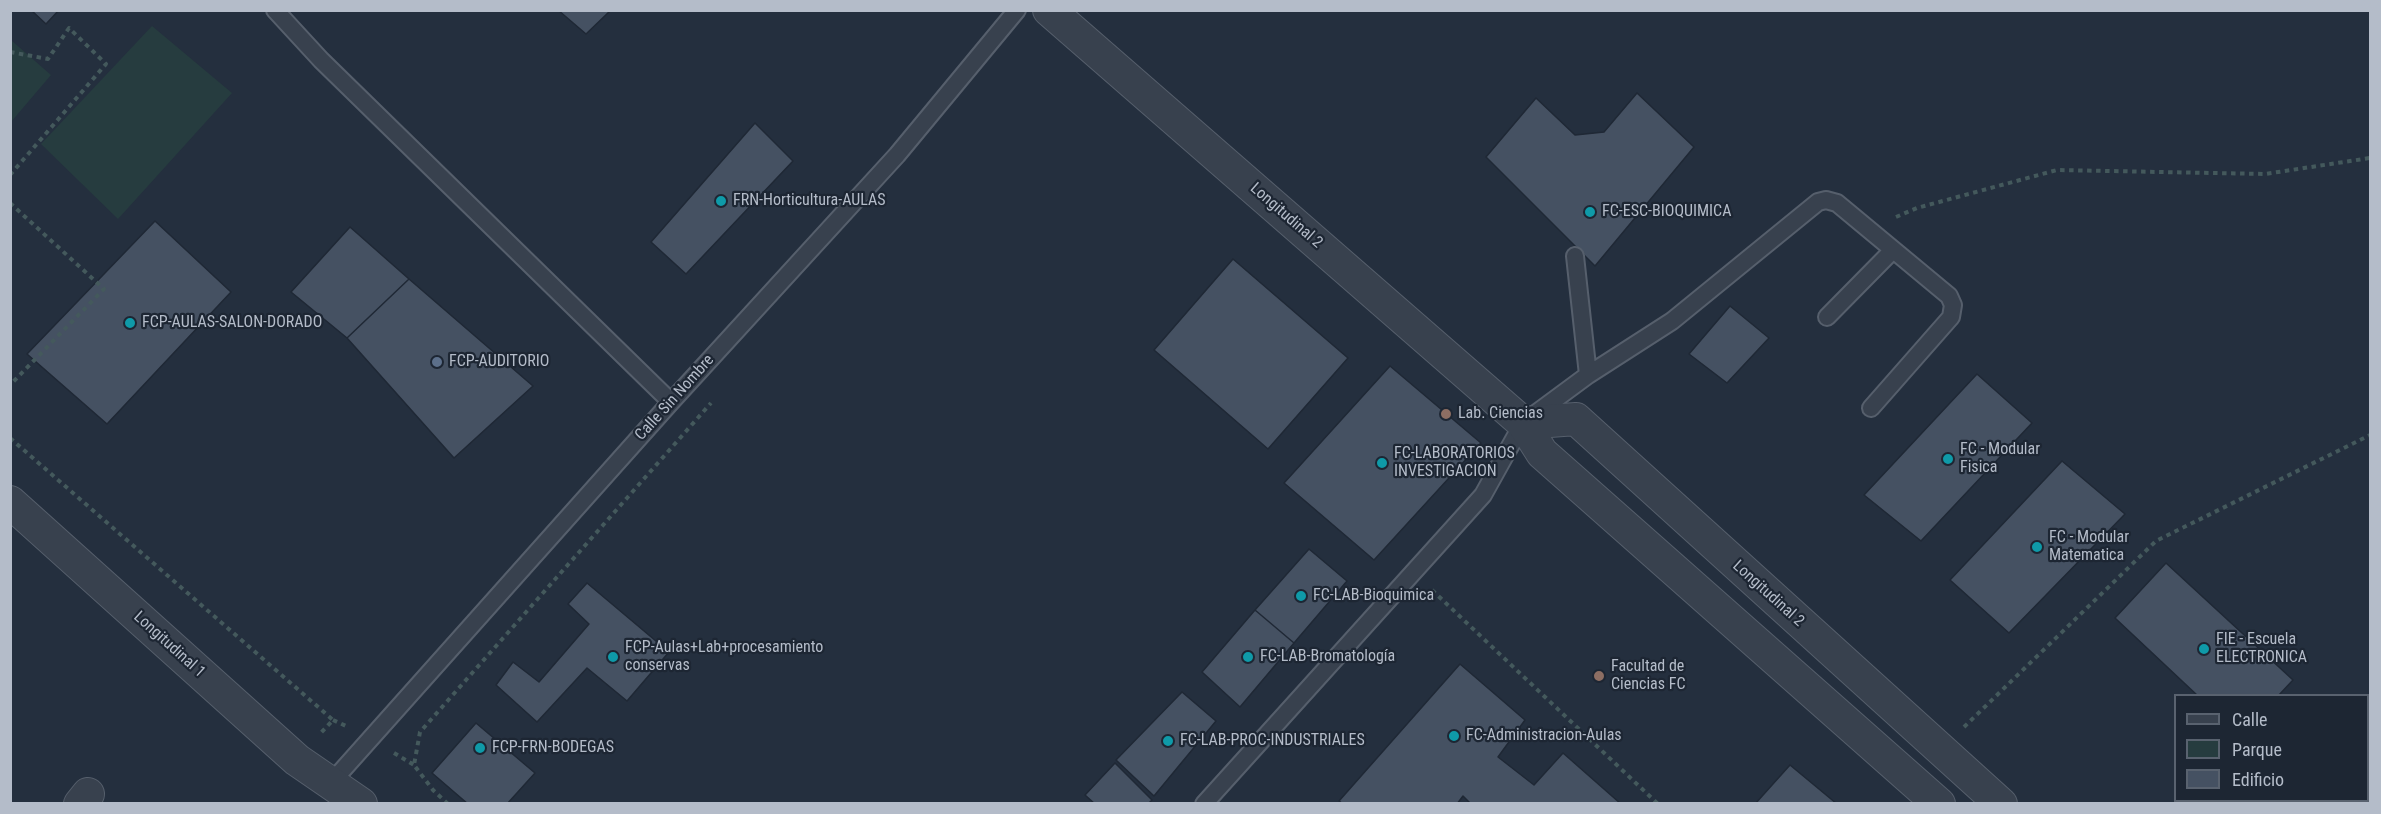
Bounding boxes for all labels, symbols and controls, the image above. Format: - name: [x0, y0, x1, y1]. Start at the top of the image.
- street label: Longitudinal 2: [1246, 179, 1326, 253]
- place label: FRN-Horticultura-AULAS: [733, 191, 886, 211]
- marker: FRN-Horticultura-AULAS: [714, 194, 728, 208]
- place label: FC-ESC-BIOQUIMICA: [1602, 202, 1731, 222]
- marker: FC-ESC-BIOQUIMICA: [1583, 205, 1597, 219]
- place label: FCP-AULAS-SALON-DORADO: [142, 313, 322, 333]
- marker: FCP-AULAS-SALON-DORADO: [123, 316, 137, 330]
- street label: Calle Sin Nombre: [631, 351, 719, 445]
- place label: FCP-AUDITORIO: [449, 352, 549, 372]
- marker: FCP-AUDITORIO: [430, 355, 444, 369]
- place label: Lab. Ciencias: [1458, 404, 1543, 424]
- marker: Lab. Ciencias: [1439, 407, 1453, 421]
- place label: FC - Modular Fisica: [1960, 440, 2040, 478]
- place label: FC-LABORATORIOS INVESTIGACION: [1394, 444, 1515, 482]
- marker: FC - Modular Fisica: [1941, 452, 1955, 466]
- marker: FC-LABORATORIOS INVESTIGACION: [1375, 456, 1389, 470]
- place label: FC - Modular Matematica: [2049, 528, 2129, 566]
- marker: FC - Modular Matematica: [2030, 540, 2044, 554]
- street label: Longitudinal 2: [1728, 557, 1808, 631]
- place label: FC-LAB-Bioquimica: [1313, 586, 1434, 606]
- marker: FC-LAB-Bioquimica: [1294, 589, 1308, 603]
- street label: Longitudinal 1: [129, 608, 209, 682]
- place label: FIE - Escuela ELECTRONICA: [2216, 630, 2307, 668]
- place label: FCP-Aulas+Lab+procesamiento conservas: [625, 638, 823, 676]
- marker: FIE - Escuela ELECTRONICA: [2197, 642, 2211, 656]
- place label: FC-LAB-Bromatología: [1260, 647, 1395, 667]
- marker: FCP-Aulas+Lab+procesamiento conservas: [606, 650, 620, 664]
- marker: FC-LAB-Bromatología: [1241, 650, 1255, 664]
- place label: Facultad de Ciencias FC: [1611, 657, 1685, 695]
- marker: Facultad de Ciencias FC: [1592, 669, 1606, 683]
- legend: [2174, 694, 2369, 802]
- text: Calle: [2232, 709, 2268, 730]
- place label: FC-Administracion-Aulas: [1466, 726, 1622, 746]
- marker: FC-Administracion-Aulas: [1447, 729, 1461, 743]
- place label: FC-LAB-PROC-INDUSTRIALES: [1180, 731, 1365, 751]
- marker: FC-LAB-PROC-INDUSTRIALES: [1161, 734, 1175, 748]
- place label: FCP-FRN-BODEGAS: [492, 738, 614, 758]
- text: Parque: [2232, 739, 2282, 760]
- marker: FCP-FRN-BODEGAS: [473, 741, 487, 755]
- text: Edificio: [2232, 769, 2284, 790]

